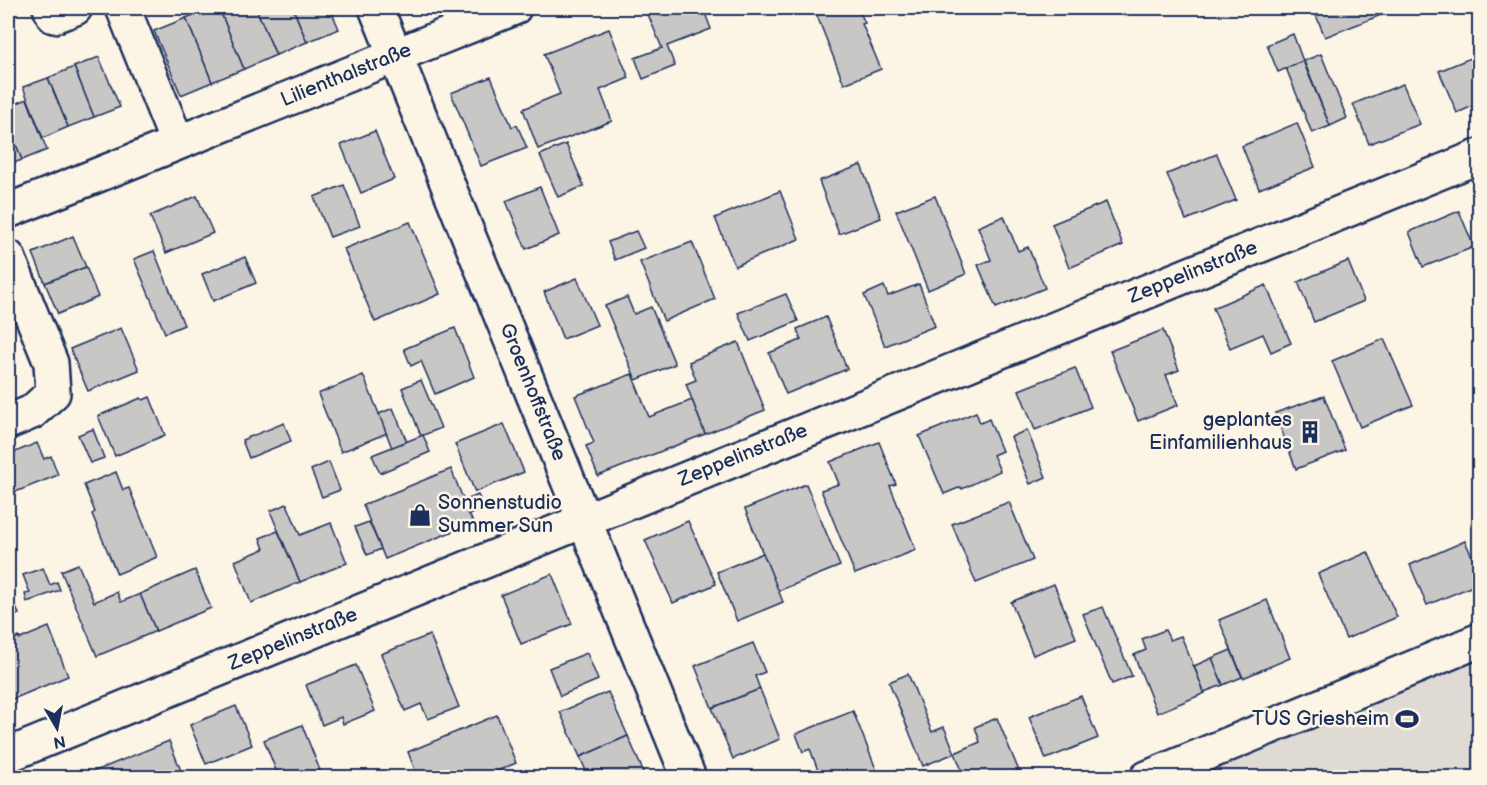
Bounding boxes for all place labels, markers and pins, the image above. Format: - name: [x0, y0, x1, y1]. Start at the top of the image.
- place label: geplantes Einfamilienhaus: [1149, 408, 1292, 455]
- building icon: geplantes Einfamilienhaus: [1297, 419, 1323, 445]
- place label: Sonnenstudio Summer Sun: [438, 491, 562, 538]
- shop icon: Sonnenstudio Summer Sun: [407, 502, 433, 528]
- sports icon: TUS Griesheim: [1394, 706, 1420, 732]
- place label: TUS Griesheim: [1252, 707, 1389, 731]

